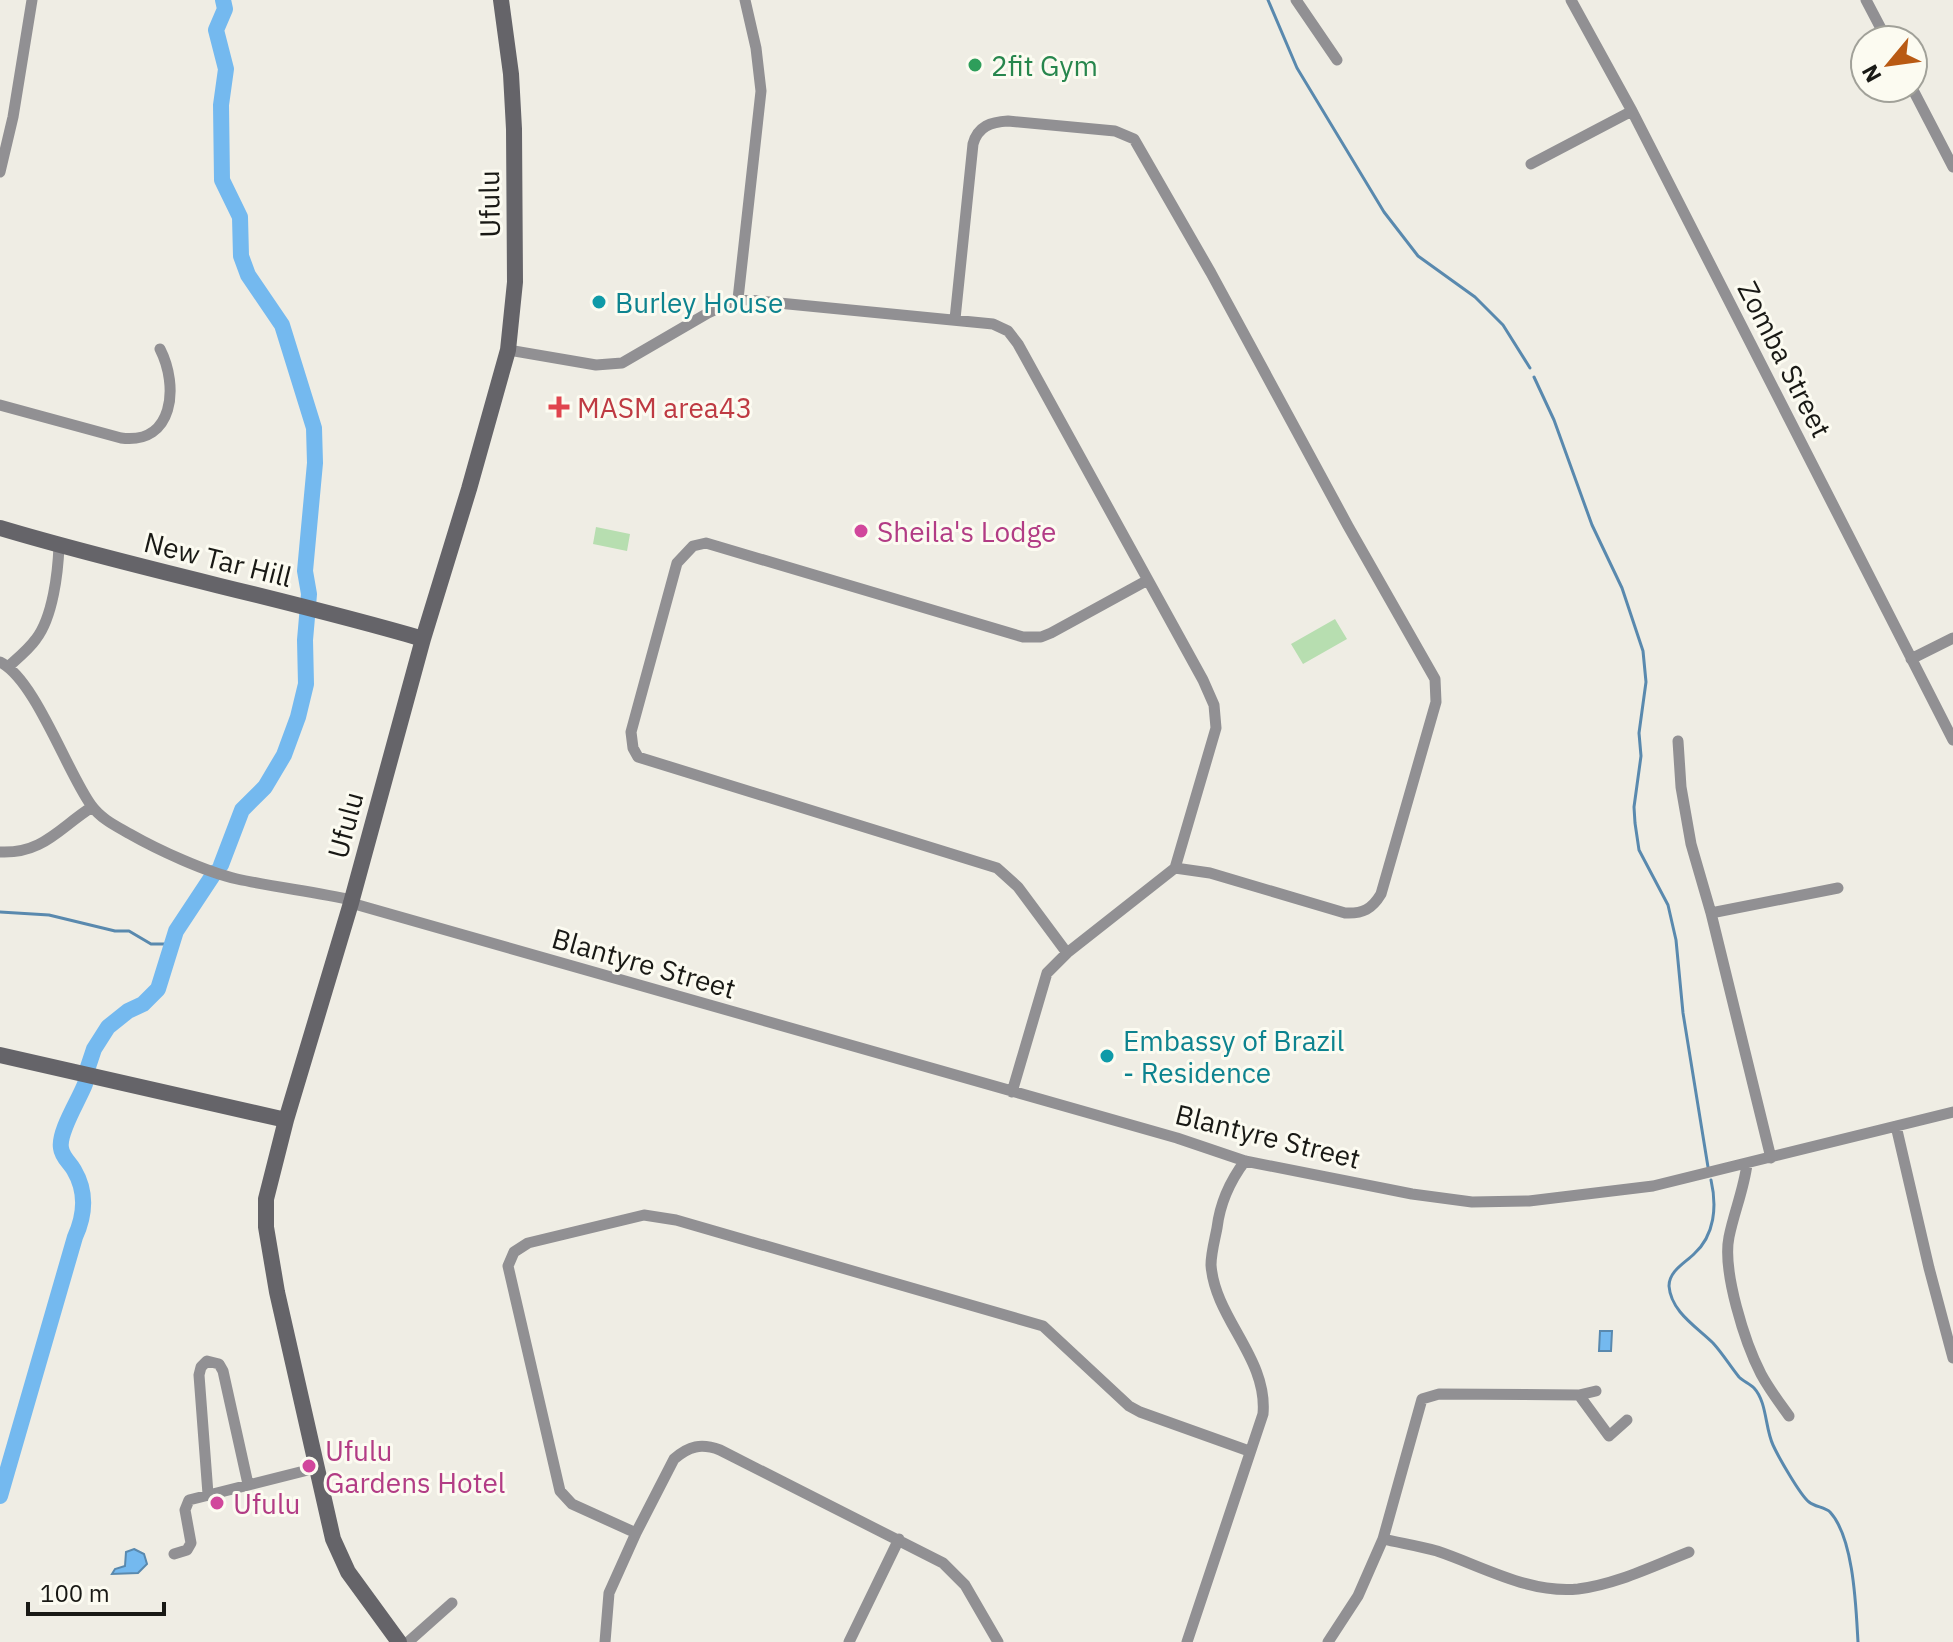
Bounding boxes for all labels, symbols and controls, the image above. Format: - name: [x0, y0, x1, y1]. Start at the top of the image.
- north arrow: [1849, 24, 1929, 104]
- place label: 2fit Gym: [991, 47, 1098, 84]
- marker: 2fit Gym: [966, 56, 984, 74]
- text: N: [1855, 60, 1888, 88]
- street label: Ufulu: [470, 170, 508, 238]
- street label: Zomba Street: [1730, 274, 1840, 444]
- place label: Burley House: [615, 284, 783, 321]
- marker: Burley House: [590, 293, 608, 311]
- place label: MASM area43: [577, 389, 752, 426]
- marker: MASM area43: [548, 396, 570, 418]
- place label: Sheila's Lodge: [877, 513, 1056, 550]
- marker: Sheila's Lodge: [852, 522, 870, 540]
- street label: New Tar Hill: [140, 523, 296, 595]
- street label: Ufulu: [318, 788, 372, 862]
- street label: Blantyre Street: [548, 919, 740, 1007]
- place label: Embassy of Brazil - Residence: [1123, 1022, 1344, 1091]
- marker: Embassy of Brazil - Residence: [1098, 1047, 1116, 1065]
- street label: Blantyre Street: [1172, 1095, 1364, 1177]
- place label: Ufulu Gardens Hotel: [325, 1432, 505, 1501]
- marker: Ufulu Gardens Hotel: [300, 1457, 318, 1475]
- place label: Ufulu: [233, 1485, 300, 1522]
- marker: Ufulu: [208, 1494, 226, 1512]
- scale bar: [28, 1566, 164, 1616]
- text: 100 m: [40, 1577, 110, 1609]

